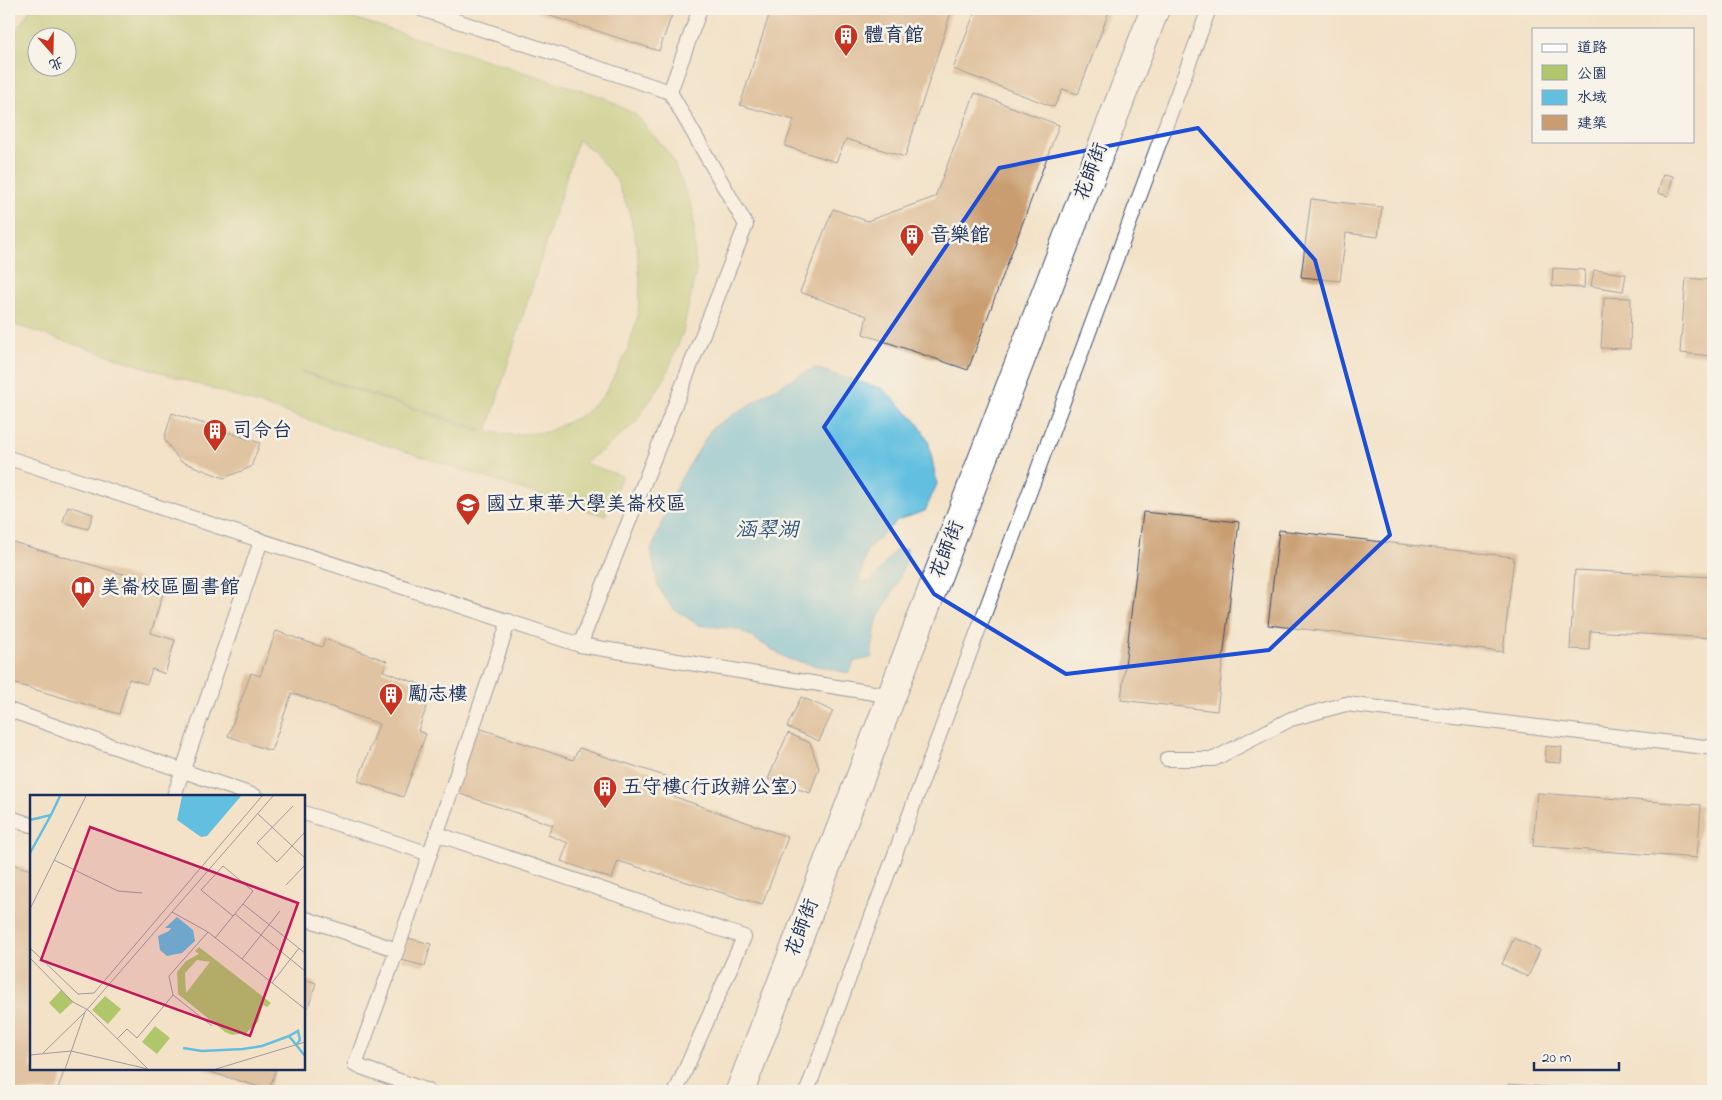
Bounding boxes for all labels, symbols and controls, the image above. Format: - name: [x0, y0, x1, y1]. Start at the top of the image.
- place label: 體育館: [864, 22, 924, 51]
- building icon: 體育館: [833, 23, 859, 57]
- north arrow: [28, 28, 78, 78]
- legend: [1532, 28, 1694, 142]
- text: 道路: [1577, 37, 1607, 59]
- text: 北: [46, 51, 66, 75]
- text: 公園: [1577, 63, 1607, 85]
- text: 水域: [1577, 87, 1607, 109]
- text: 建築: [1577, 113, 1607, 135]
- street label: 花師街: [1068, 139, 1116, 205]
- place label: 音樂館: [930, 222, 990, 251]
- building icon: 音樂館: [899, 223, 925, 257]
- place label: 司令台: [232, 417, 292, 446]
- building icon: 司令台: [202, 418, 228, 452]
- place label: 國立東華大學美崙校區: [486, 491, 686, 520]
- school or university icon: 國立東華大學美崙校區: [455, 492, 481, 526]
- water label: 涵翠湖: [736, 516, 800, 546]
- street label: 花師街: [924, 517, 972, 583]
- place label: 美崙校區圖書館: [100, 574, 240, 603]
- library icon: 美崙校區圖書館: [70, 575, 96, 609]
- place label: 勵志樓: [408, 681, 468, 710]
- building icon: 勵志樓: [378, 682, 404, 716]
- place label: 五守樓(行政辦公室): [622, 774, 796, 803]
- building icon: 五守樓(行政辦公室): [592, 775, 618, 809]
- inset map: [30, 795, 305, 1070]
- street label: 花師街: [779, 895, 827, 961]
- scale bar: [1534, 1040, 1620, 1072]
- text: 20 m: [1542, 1047, 1572, 1069]

